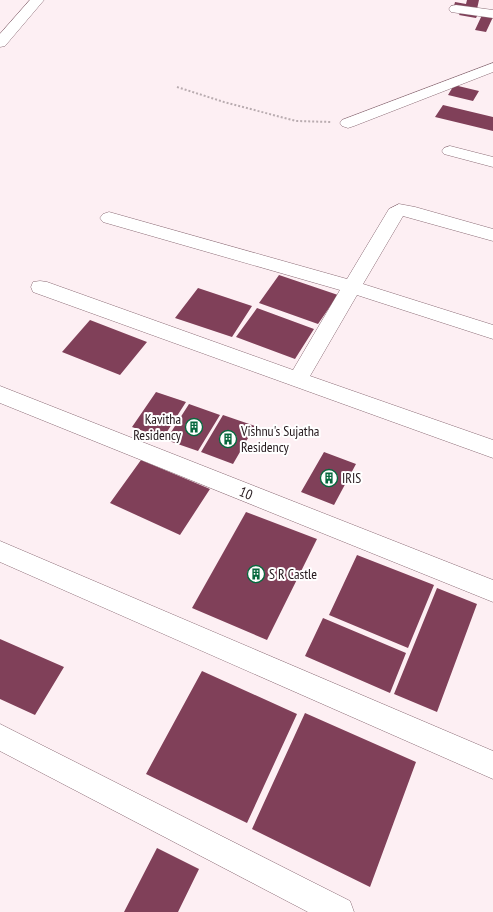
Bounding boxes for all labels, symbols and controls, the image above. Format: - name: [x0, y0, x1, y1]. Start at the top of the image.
- place label: Kavitha Residency: [133, 410, 182, 444]
- building icon: Kavitha Residency: [184, 417, 204, 437]
- place label: Vishnu's Sujatha Residency: [240, 422, 319, 456]
- building icon: Vishnu's Sujatha Residency: [218, 429, 238, 449]
- building icon: IRIS: [319, 468, 339, 488]
- place label: IRIS: [342, 469, 361, 487]
- street label: 10: [237, 482, 255, 504]
- building icon: S R Castle: [246, 564, 266, 584]
- place label: S R Castle: [269, 565, 317, 583]

